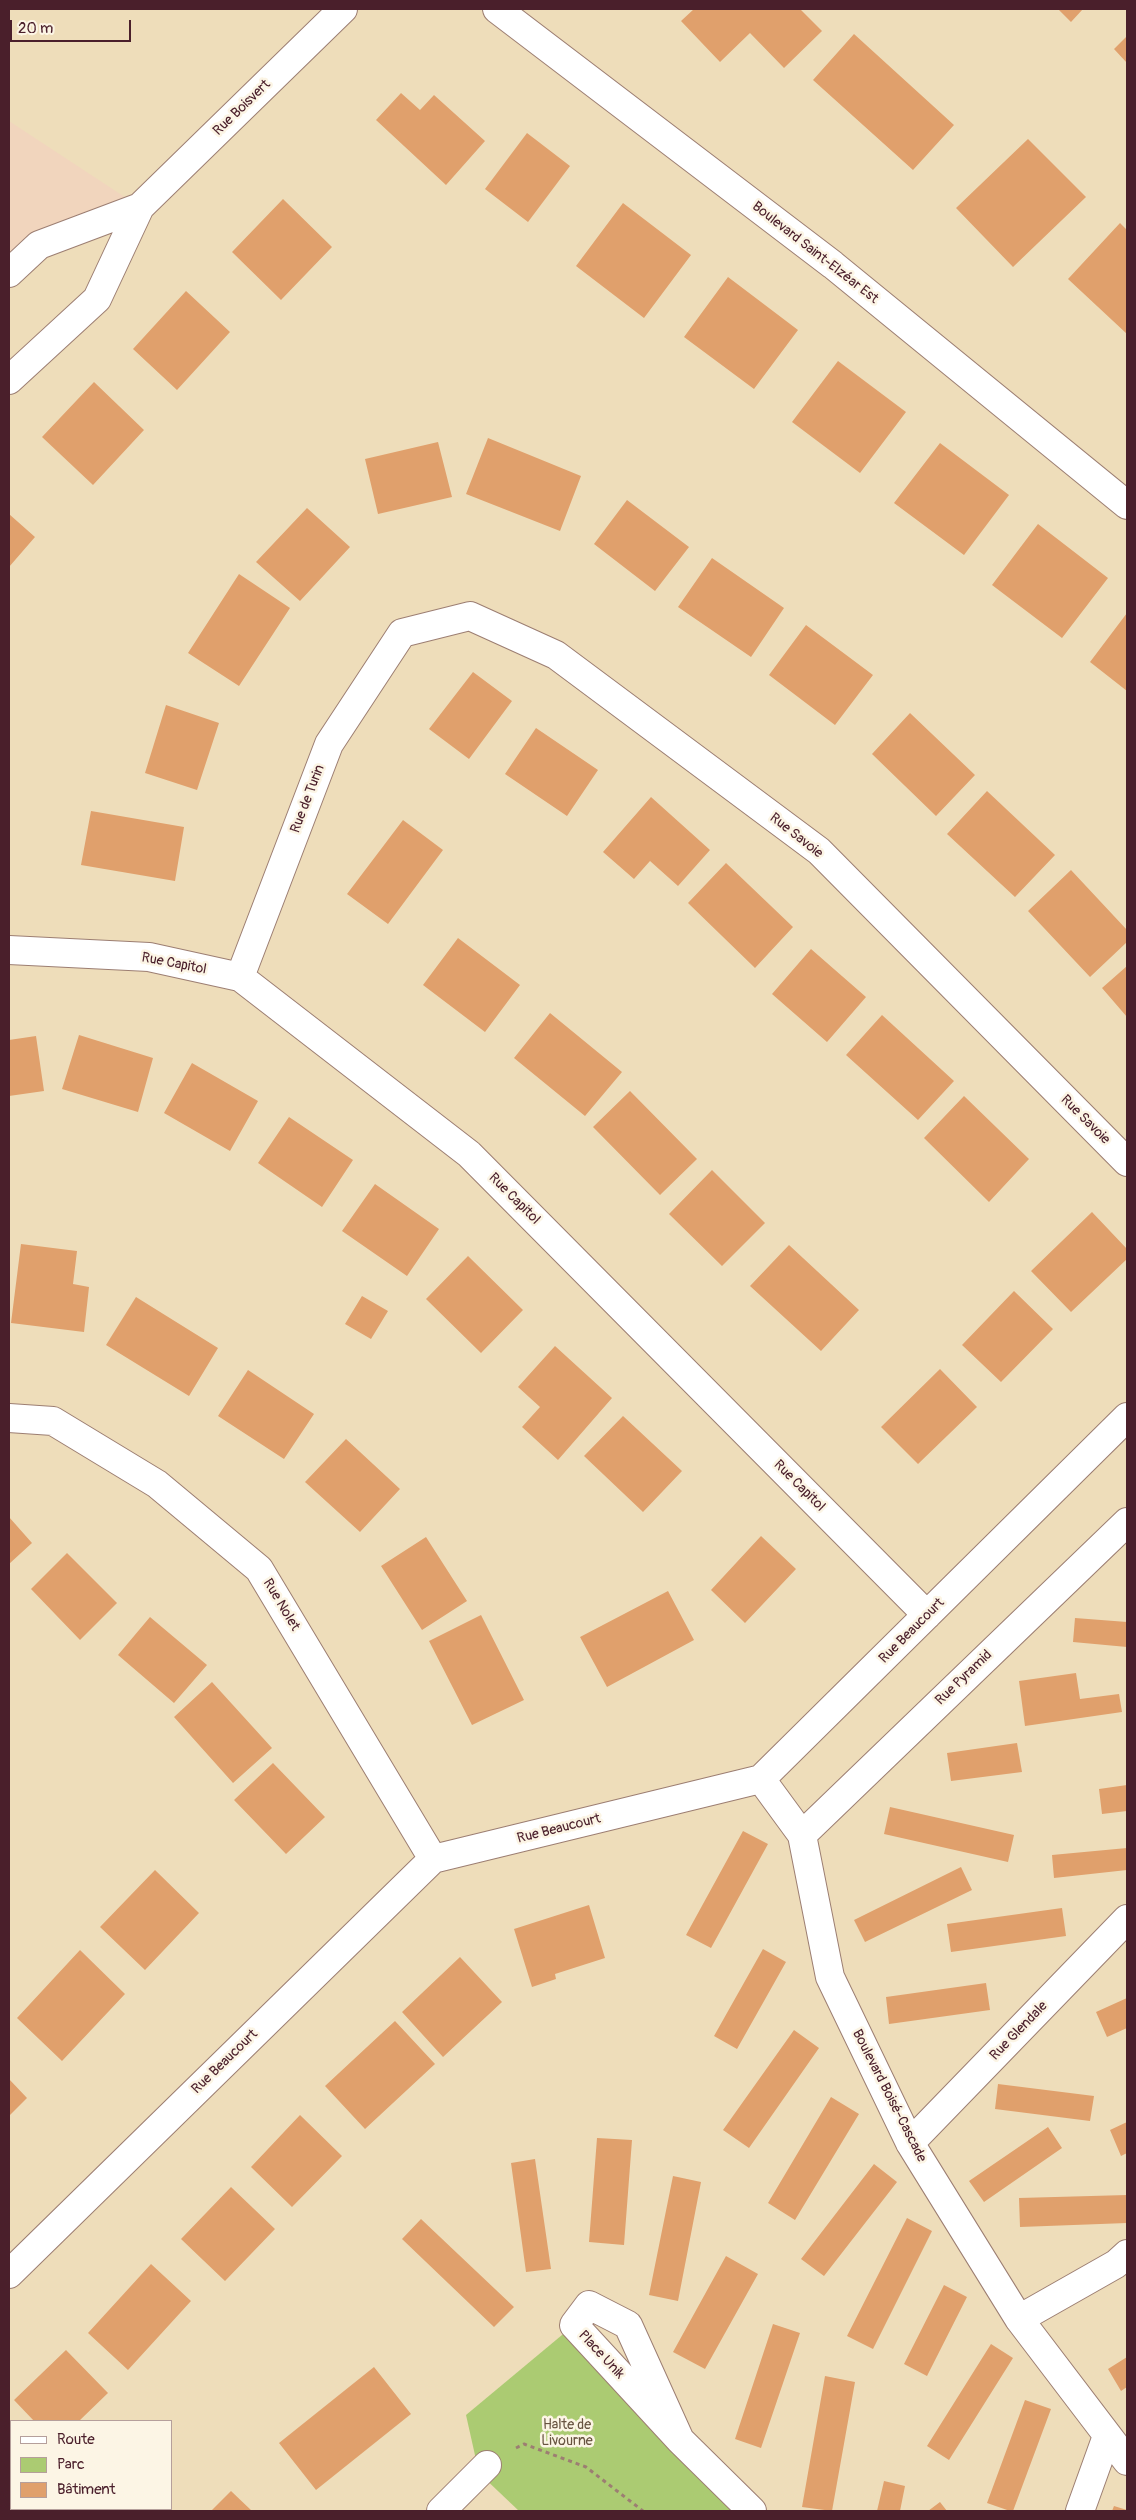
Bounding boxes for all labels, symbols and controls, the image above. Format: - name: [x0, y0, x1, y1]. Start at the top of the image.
- scale bar: [12, 10, 134, 42]
- text: 20 m: [18, 19, 53, 38]
- street label: Rue Boisvert: [210, 77, 274, 139]
- street label: Boulevard Saint-Elzéar Est: [749, 198, 881, 308]
- street label: Rue de Turin: [287, 763, 329, 835]
- street label: Rue Savoie: [766, 810, 826, 862]
- street label: Rue Capitol: [140, 949, 208, 979]
- street label: Rue Savoie: [1057, 1092, 1113, 1148]
- street label: Rue Capitol: [485, 1170, 543, 1228]
- street label: Rue Capitol: [770, 1457, 828, 1515]
- street label: Rue Nolet: [259, 1576, 303, 1634]
- street label: Rue Beaucourt: [876, 1595, 948, 1667]
- street label: Rue Pyramid: [932, 1647, 996, 1709]
- street label: Rue Beaucourt: [515, 1811, 603, 1847]
- street label: Rue Glendale: [987, 1998, 1051, 2064]
- street label: Rue Beaucourt: [188, 2026, 262, 2098]
- street label: Boulevard Boisé-Cascade: [848, 2027, 930, 2165]
- street label: Place Unik: [574, 2327, 628, 2383]
- park label: Halte de Livourne: [541, 2417, 593, 2450]
- legend: [10, 2420, 172, 2510]
- text: Route: [57, 2430, 95, 2449]
- text: Parc: [57, 2455, 85, 2474]
- text: Bâtiment: [57, 2480, 116, 2499]

